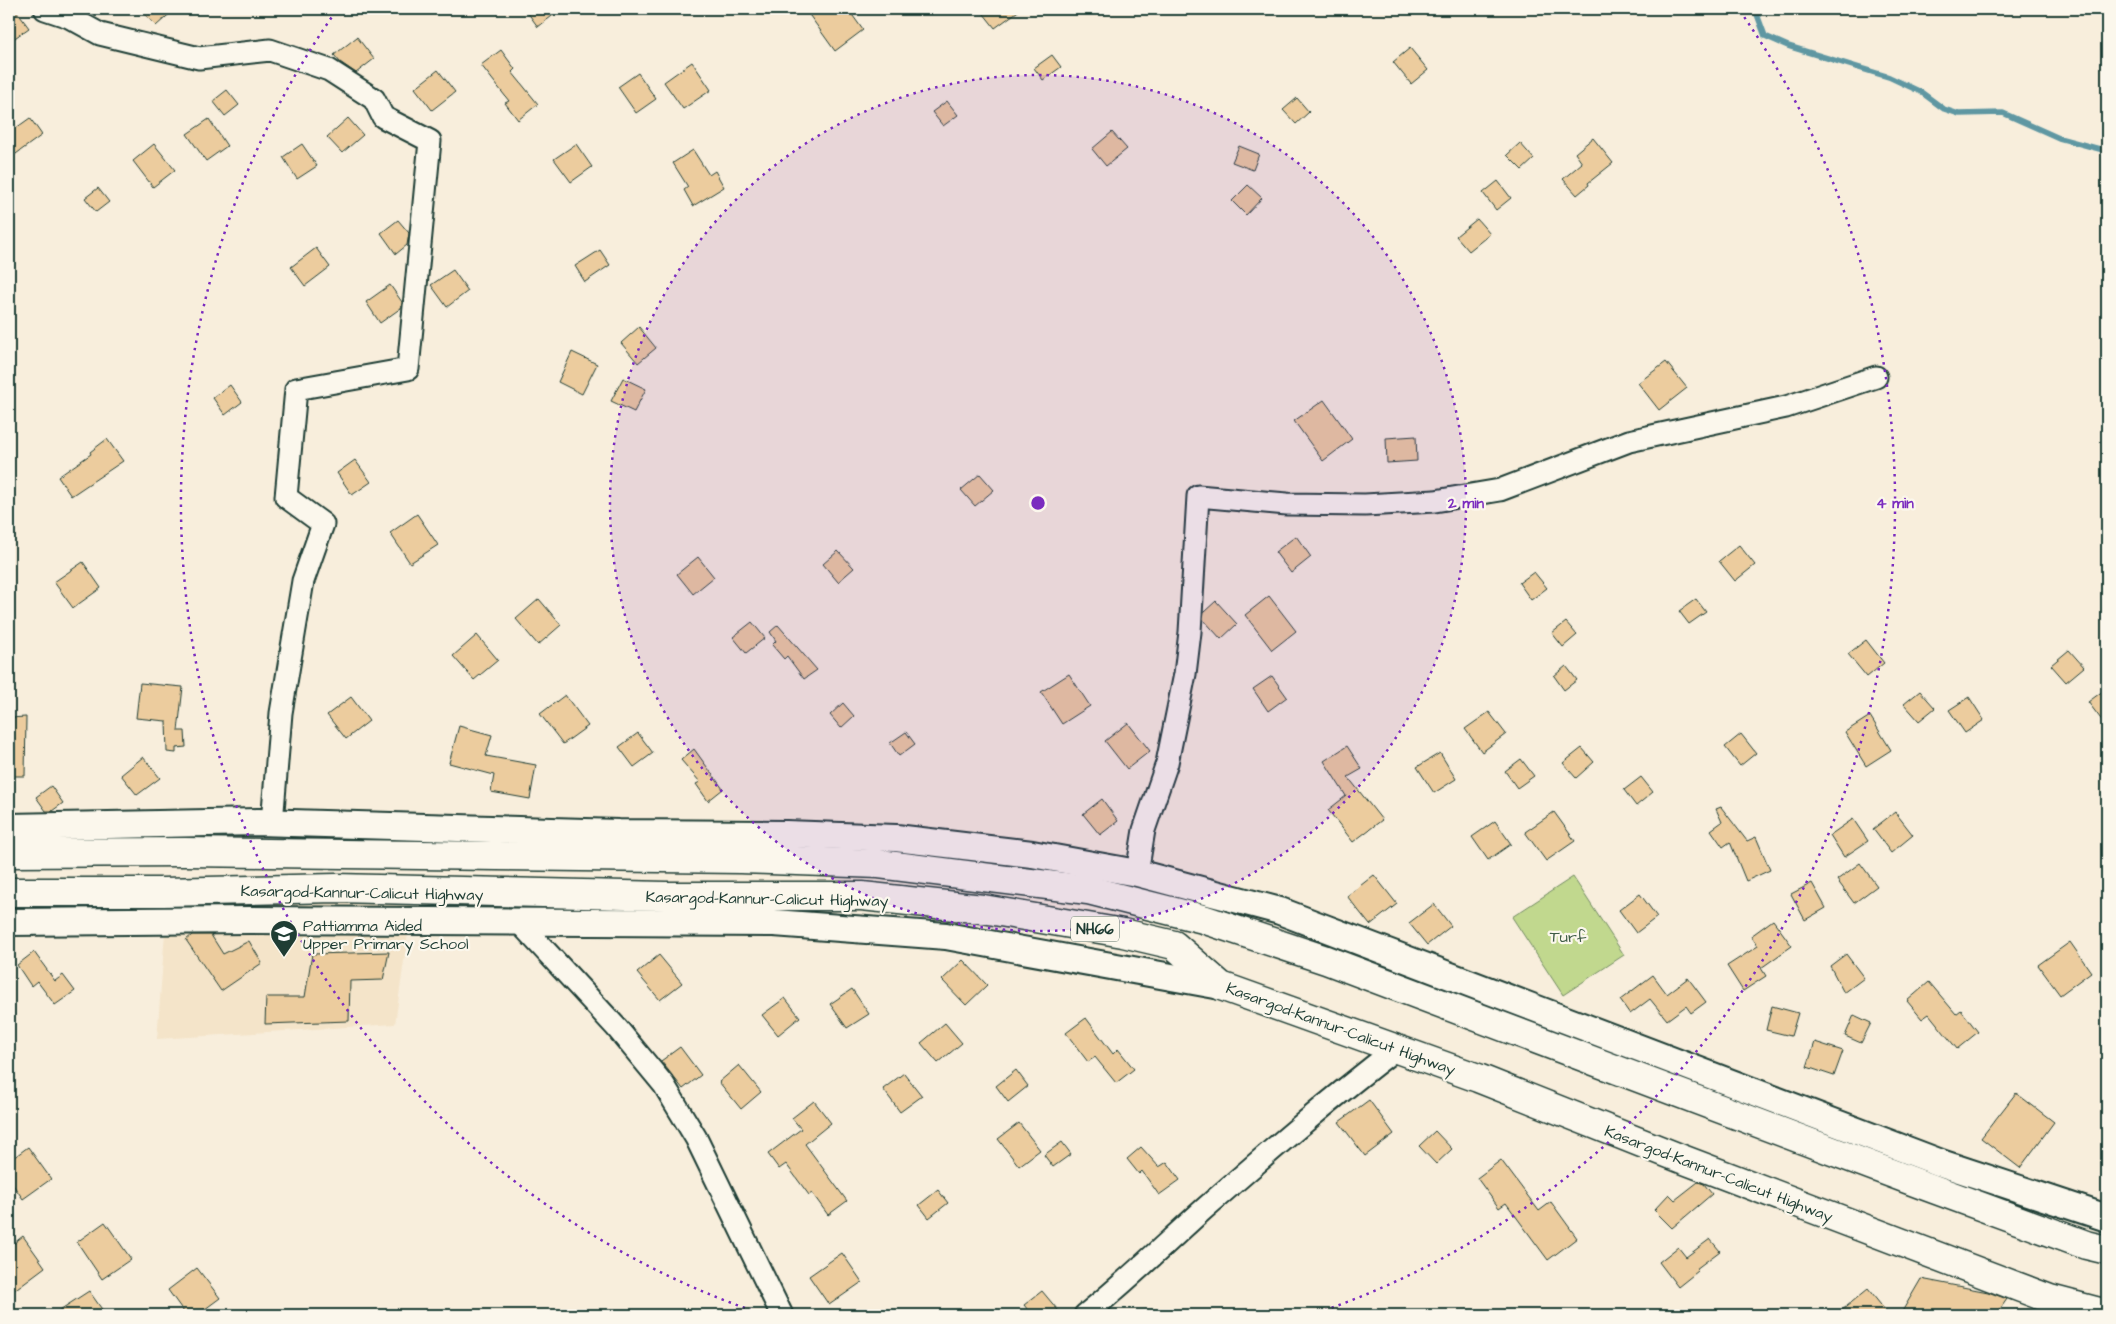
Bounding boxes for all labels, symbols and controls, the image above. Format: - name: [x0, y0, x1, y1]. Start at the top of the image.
- text: 2 min: [1447, 493, 1485, 514]
- text: 4 min: [1876, 493, 1914, 514]
- centre of rings: [1029, 494, 1047, 512]
- street label: Kasargod-Kannur-Calicut Highway: [240, 880, 484, 907]
- street label: Kasargod-Kannur-Calicut Highway: [645, 886, 889, 913]
- place label: Pattiamma Aided Upper Primary School: [303, 915, 469, 956]
- road number: NH66: [1071, 916, 1119, 942]
- school or university icon: Pattiamma Aided Upper Primary School: [269, 919, 299, 958]
- park label: Turf: [1550, 926, 1587, 948]
- street label: Kasargod-Kannur-Calicut Highway: [1223, 977, 1459, 1082]
- street label: Kasargod-Kannur-Calicut Highway: [1601, 1120, 1836, 1229]

